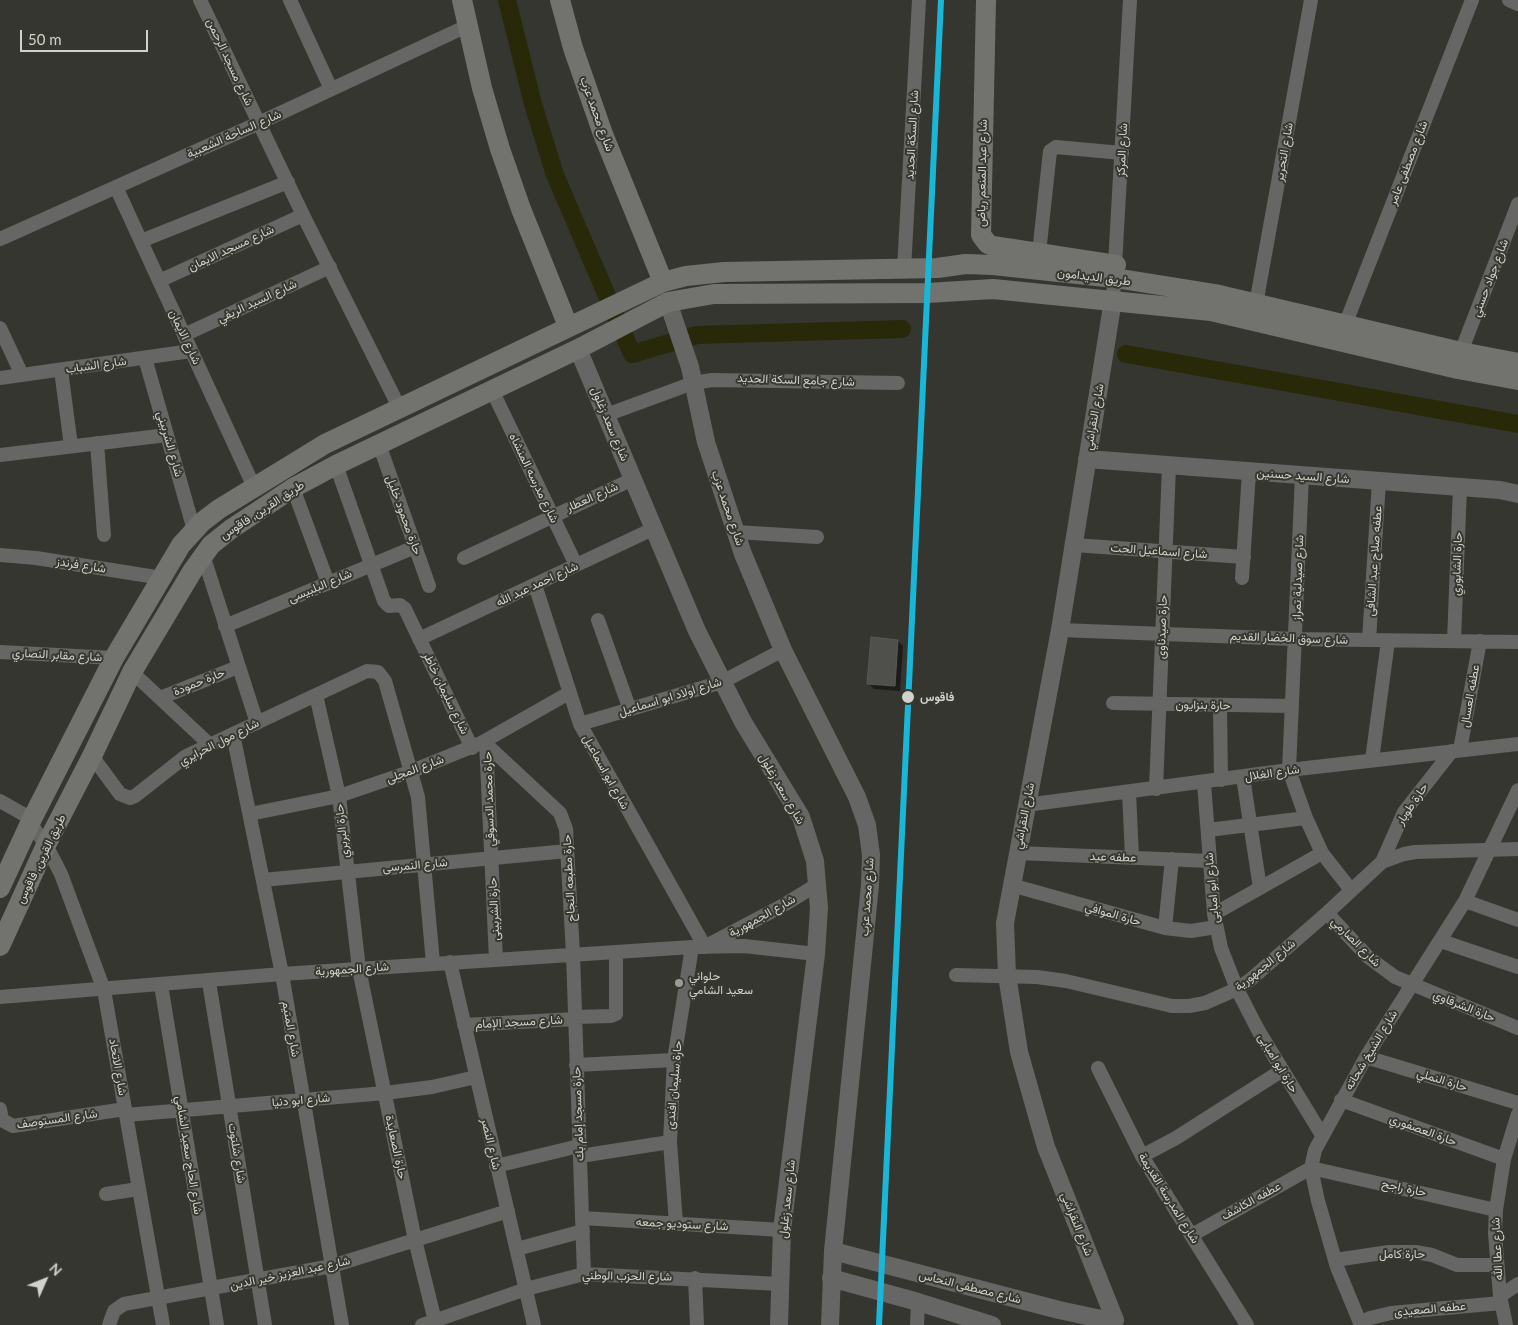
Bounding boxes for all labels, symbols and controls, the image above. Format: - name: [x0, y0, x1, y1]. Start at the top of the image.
- street label: شارع مسجد الرحمن: [203, 16, 257, 108]
- scale bar: [22, 20, 150, 52]
- text: 50 m: [28, 30, 62, 48]
- street label: شارع محمد عزب: [577, 75, 617, 153]
- street label: شارع السكة الحديد: [902, 90, 922, 180]
- street label: شارع الساحة الشعبية: [184, 107, 284, 161]
- street label: شارع عبد المنعم رياض: [974, 119, 990, 227]
- street label: شارع مصطفى عامر: [1385, 119, 1431, 207]
- street label: شارع التحرير: [1272, 122, 1296, 182]
- street label: شارع المركز: [1113, 123, 1131, 177]
- street label: شارع مسجد الايمان: [186, 222, 276, 274]
- street label: شارع جواد حسني: [1469, 237, 1511, 319]
- street label: طريق الديدامون: [1056, 265, 1132, 289]
- street label: شارع السيد الريفي: [215, 276, 299, 326]
- street label: شارع الايمان: [166, 307, 204, 367]
- street label: شارع الشباب: [65, 354, 127, 376]
- street label: شارع جامع السكة الحديد: [737, 371, 855, 389]
- street label: شارع النقراشي: [1081, 383, 1107, 451]
- street label: شارع سعد زغلول: [588, 385, 632, 463]
- street label: شارع الشربيني: [154, 410, 186, 478]
- street label: شارع مدرسه المنشاه: [506, 431, 562, 525]
- street label: شارع السيد حسنين: [1256, 466, 1350, 486]
- street label: شارع محمد عزب: [708, 469, 748, 547]
- street label: حارة محمود خليل: [383, 473, 425, 557]
- street label: طريق القرين, فاقوس: [217, 477, 307, 543]
- street label: شارع العطار: [564, 479, 620, 515]
- street label: عطفه صلاح عبد الشافى: [1363, 505, 1385, 617]
- street label: حارة الشابوري: [1449, 532, 1465, 596]
- street label: شارع صيدلية تمراز: [1289, 535, 1307, 621]
- street label: شارع اسماعيل الحت: [1110, 540, 1208, 562]
- street label: شارع فرندز: [55, 554, 107, 576]
- street label: شارع احمد عبد الله: [493, 559, 581, 609]
- street label: شارع البلبيسى: [286, 566, 354, 606]
- street label: حارة صيدناوى: [1154, 595, 1170, 659]
- street label: شارع سوق الخضار القديم: [1230, 629, 1348, 647]
- street label: شارع مقابر النصاري: [12, 645, 102, 665]
- street label: شارع سليمان خاطر: [420, 650, 472, 736]
- street label: عطفه العسال: [1457, 663, 1483, 729]
- street label: حارة حمودة: [171, 665, 227, 699]
- street label: شارع اولاد ابو اسماعيل: [617, 674, 723, 720]
- marker: فاقوس: [900, 689, 916, 705]
- place label: فاقوس: [920, 690, 954, 704]
- street label: حارة بنزايون: [1175, 697, 1231, 713]
- street label: شارع مول الحرايري: [177, 716, 261, 768]
- street label: شارع ابو اسماعيل: [580, 732, 632, 812]
- street label: حارة محمد الدسوقي: [480, 751, 498, 847]
- street label: شارع سعد زغلول: [756, 751, 808, 827]
- street label: شارع المجلى: [384, 752, 446, 786]
- street label: شارع الغلال: [1244, 762, 1300, 784]
- street label: حارة طوبار: [1393, 781, 1431, 827]
- street label: شارع النقراشي: [1011, 782, 1037, 850]
- street label: حارة البربري: [332, 803, 352, 859]
- street label: طريق القرين, فاقوس: [13, 812, 69, 906]
- street label: حارة مطبعه النجاح: [560, 834, 578, 922]
- street label: عطفه عيد: [1089, 849, 1137, 865]
- street label: شارع ابو امبابى: [1202, 852, 1222, 924]
- street label: شارع النمرسى: [382, 855, 448, 875]
- street label: شارع محمد عزب: [857, 857, 877, 937]
- street label: حارة الشربينى: [485, 877, 503, 941]
- street label: شارع الجمهورية: [726, 892, 798, 940]
- street label: حارة الموافي: [1083, 899, 1143, 929]
- street label: شارع الصارمي: [1328, 914, 1384, 970]
- street label: شارع الجمهورية: [1232, 936, 1298, 994]
- street label: شارع الجمهورية: [315, 959, 389, 979]
- place label: حلواني سعيد الشامي: [689, 969, 753, 997]
- marker: حلواني سعيد الشامي: [673, 977, 685, 989]
- street label: حارة الشرقاوي: [1431, 987, 1497, 1025]
- street label: شارع المتيم: [279, 1000, 303, 1058]
- street label: شارع الشيخ شحاته: [1341, 1007, 1401, 1093]
- street label: شارع مسجد الإمام: [475, 1013, 563, 1031]
- street label: حارة ابو امبابى: [1255, 1031, 1301, 1095]
- street label: شارع الاتحاد: [106, 1037, 130, 1097]
- street label: حارة سليمان افندى: [663, 1040, 685, 1130]
- street label: حارة النملي: [1415, 1066, 1469, 1094]
- street label: حارة مسجد إمام بك: [569, 1067, 587, 1161]
- street label: شارع ابو دنيا: [271, 1090, 331, 1110]
- street label: شارع الحاج سعيد الشامي: [173, 1095, 205, 1215]
- street label: شارع المستوصف: [16, 1106, 98, 1132]
- street label: حارة العصفوري: [1387, 1111, 1459, 1149]
- street label: حارة الصعايدة: [382, 1114, 410, 1180]
- street label: شارع النصر: [478, 1117, 504, 1171]
- street label: شارع شلتوت: [225, 1122, 249, 1184]
- street label: شارع المدرسة القديمة: [1135, 1150, 1203, 1246]
- street label: شارع سعد زغلول: [776, 1159, 798, 1239]
- street label: حارة راجح: [1380, 1176, 1428, 1200]
- street label: عطفه الكاشف: [1219, 1179, 1283, 1223]
- street label: شارع النقراشي: [1058, 1190, 1096, 1258]
- street label: شارع ستوديو جمعه: [635, 1214, 729, 1234]
- street label: شارع عطا الله: [1488, 1217, 1506, 1281]
- street label: حارة كامل: [1379, 1247, 1425, 1261]
- street label: شارع عبد العزيز خير الدين: [229, 1253, 351, 1293]
- north arrow: [20, 1255, 70, 1305]
- text: N: [46, 1259, 66, 1279]
- street label: شارع مصطفى النحاس: [917, 1267, 1023, 1307]
- street label: شارع الحزب الوطني: [582, 1268, 672, 1284]
- street label: عطفه الصعيدى: [1393, 1299, 1467, 1319]

